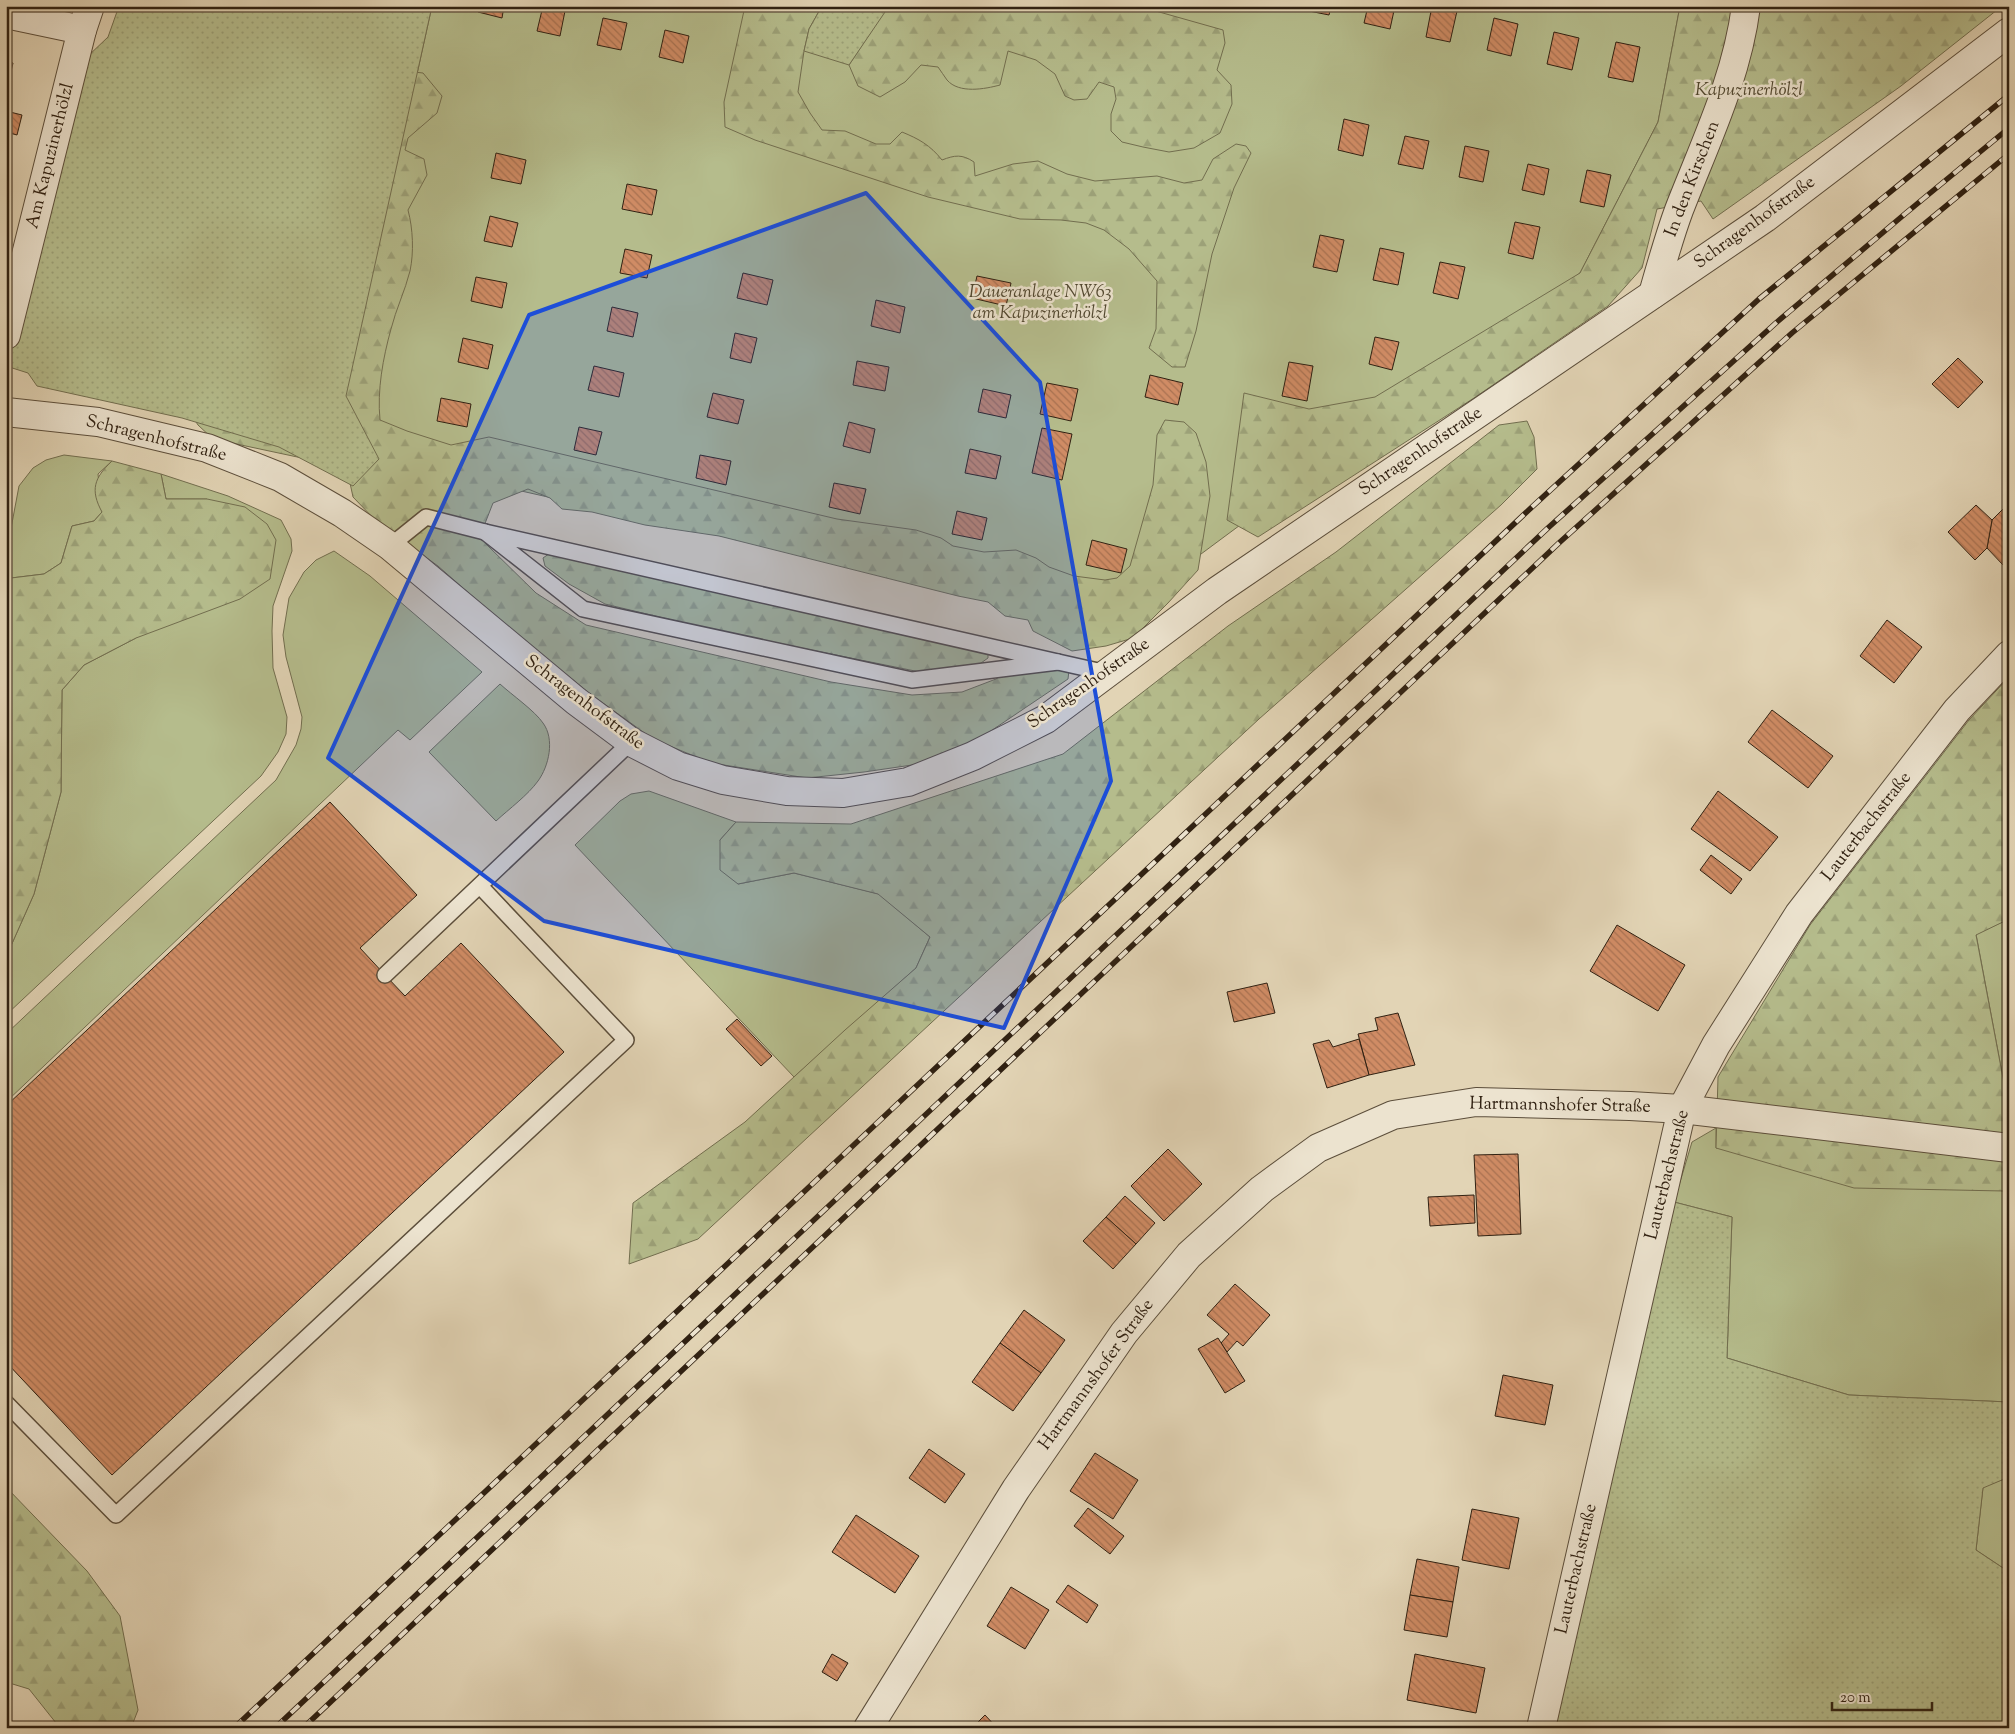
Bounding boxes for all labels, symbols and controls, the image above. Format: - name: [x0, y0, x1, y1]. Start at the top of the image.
- park label: Kapuzinerhölzl: [1695, 78, 1803, 104]
- street label: Am Kapuzinerhölzl: [20, 80, 82, 232]
- street label: In den Kirschen: [1659, 117, 1727, 241]
- street label: Schragenhofstraße: [1689, 170, 1821, 276]
- park label: Daueranlage NW63 am Kapuzinerhölzl: [969, 280, 1111, 327]
- street label: Schragenhofstraße: [1354, 401, 1488, 503]
- street label: Schragenhofstraße: [83, 409, 229, 469]
- street label: Schragenhofstraße: [1022, 632, 1156, 736]
- street label: Schragenhofstraße: [519, 649, 649, 757]
- street label: Lauterbachstraße: [1816, 767, 1918, 887]
- street label: Hartmannshofer Straße: [1469, 1091, 1651, 1121]
- street label: Lauterbachstraße: [1639, 1107, 1697, 1243]
- street label: Hartmannshofer Straße: [1033, 1294, 1161, 1456]
- street label: Lauterbachstraße: [1549, 1501, 1605, 1637]
- scale bar: [1832, 1679, 1932, 1711]
- text: 20 m: [1840, 1688, 1871, 1709]

